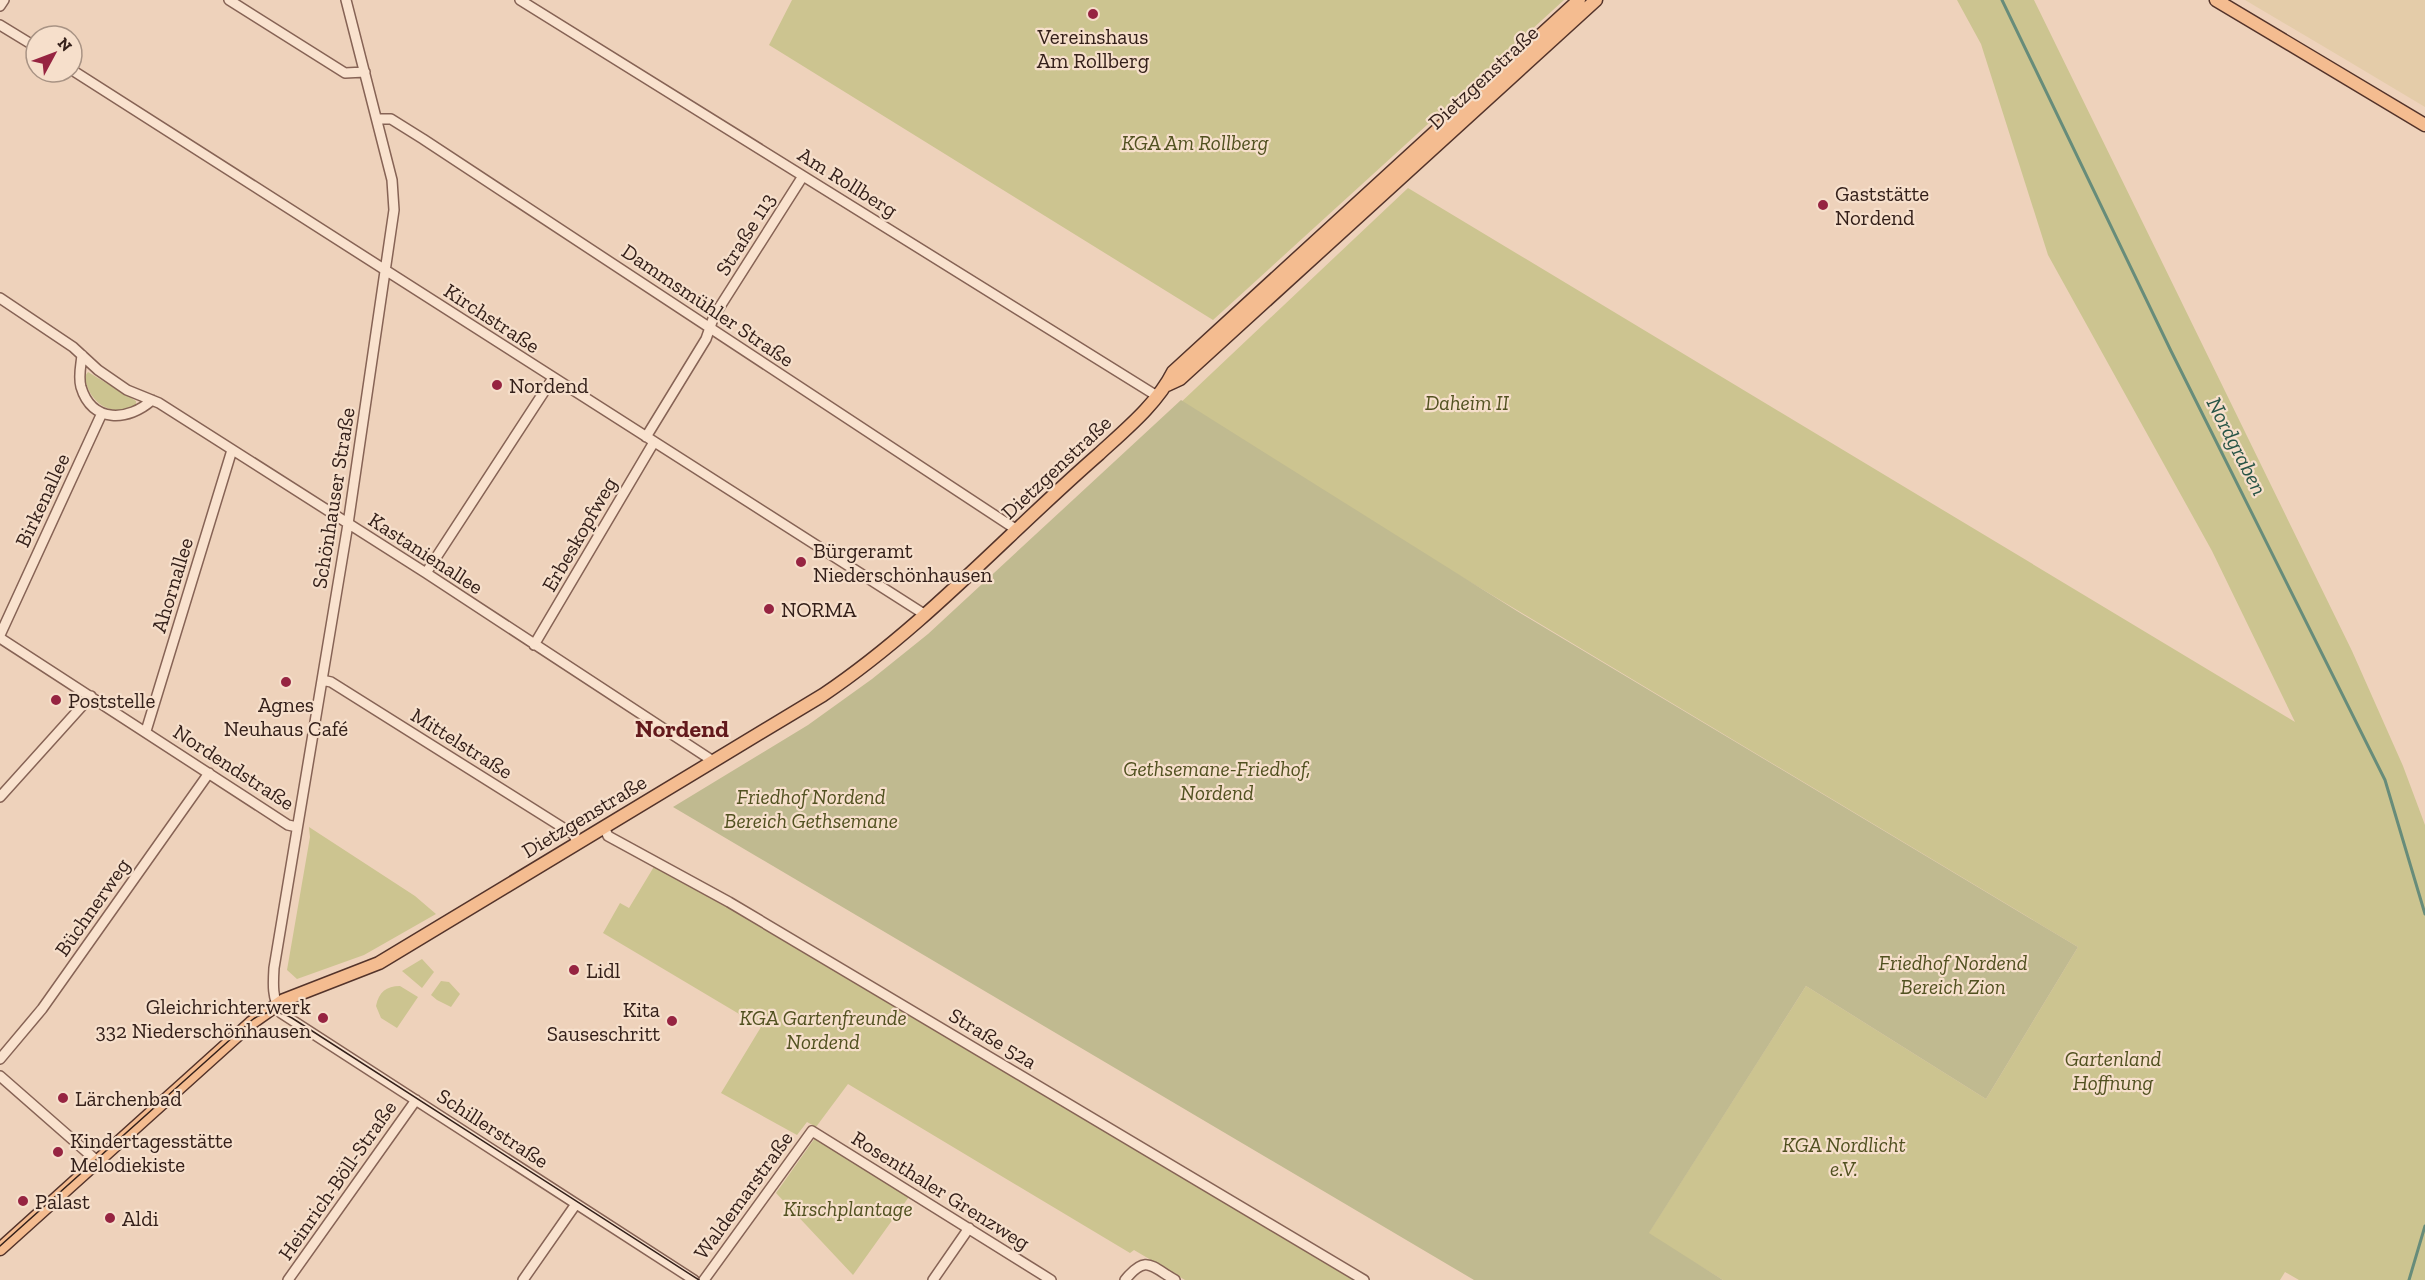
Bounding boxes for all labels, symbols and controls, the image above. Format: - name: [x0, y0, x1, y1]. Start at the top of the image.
- marker: Vereinshaus Am Rollberg: [1086, 7, 1100, 21]
- street label: Dietzgenstraße: [1423, 20, 1543, 134]
- north arrow: [24, 24, 84, 84]
- place label: Vereinshaus Am Rollberg: [1037, 24, 1150, 73]
- text: N: [54, 34, 76, 55]
- park label: KGA Am Rollberg: [1121, 130, 1269, 155]
- street label: Am Rollberg: [794, 142, 903, 223]
- place label: Gaststätte Nordend: [1835, 181, 1929, 230]
- street label: Straße 113: [710, 188, 780, 280]
- marker: Gaststätte Nordend: [1816, 198, 1830, 212]
- street label: Dammsmühler Straße: [617, 238, 799, 372]
- street label: Kirchstraße: [439, 278, 545, 358]
- place label: Nordend: [509, 373, 589, 398]
- marker: Nordend: [490, 378, 504, 392]
- park label: Daheim II: [1425, 390, 1510, 415]
- water label: Nordgraben: [2201, 392, 2273, 500]
- street label: Schönhauser Straße: [306, 406, 360, 590]
- street label: Dietzgenstraße: [996, 410, 1116, 524]
- street label: Birkenallee: [9, 449, 75, 551]
- street label: Erbeskopfweg: [536, 472, 622, 596]
- street label: Kastanienallee: [364, 507, 488, 599]
- street label: Ahornallee: [146, 534, 198, 636]
- place label: Bürgeramt Niederschönhausen: [813, 538, 992, 587]
- marker: Bürgeramt Niederschönhausen: [794, 555, 808, 569]
- place label: NORMA: [781, 597, 857, 622]
- marker: NORMA: [762, 602, 776, 616]
- marker: Agnes Neuhaus Café: [279, 675, 293, 689]
- place label: Poststelle: [68, 688, 155, 713]
- place label: Agnes Neuhaus Café: [224, 692, 348, 741]
- marker: Poststelle: [49, 693, 63, 707]
- street label: Mittelstraße: [407, 702, 517, 784]
- district label: Nordend: [635, 714, 729, 743]
- street label: Nordendstraße: [169, 719, 299, 815]
- park label: Gethsemane-Friedhof, Nordend: [1123, 756, 1311, 805]
- street label: Dietzgenstraße: [517, 769, 651, 863]
- park label: Friedhof Nordend Bereich Gethsemane: [724, 784, 898, 833]
- street label: Büchnerweg: [49, 853, 135, 961]
- park label: Friedhof Nordend Bereich Zion: [1879, 950, 2028, 999]
- place label: Lidl: [586, 958, 621, 983]
- marker: Lidl: [567, 963, 581, 977]
- place label: Gleichrichterwerk 332 Niederschönhausen: [96, 994, 311, 1043]
- place label: Kita Sauseschritt: [547, 997, 660, 1046]
- street label: Straße 52a: [945, 1002, 1041, 1074]
- park label: KGA Gartenfreunde Nordend: [739, 1005, 907, 1054]
- marker: Gleichrichterwerk 332 Niederschönhausen: [316, 1011, 330, 1025]
- marker: Kita Sauseschritt: [665, 1014, 679, 1028]
- park label: Gartenland Hoffnung: [2065, 1046, 2162, 1095]
- street label: Schillerstraße: [433, 1083, 554, 1173]
- place label: Lärchenbad: [75, 1086, 182, 1111]
- marker: Lärchenbad: [56, 1091, 70, 1105]
- street label: Heinrich-Böll-Straße: [273, 1095, 402, 1265]
- street label: Rosenthaler Grenzweg: [847, 1125, 1035, 1255]
- street label: Waldemarstraße: [688, 1126, 798, 1264]
- place label: Kindertagesstätte Melodiekiste: [70, 1128, 233, 1177]
- park label: KGA Nordlicht e.V.: [1782, 1132, 1906, 1181]
- marker: Kindertagesstätte Melodiekiste: [51, 1145, 65, 1159]
- place label: Palast: [35, 1189, 90, 1214]
- marker: Palast: [16, 1194, 30, 1208]
- park label: Kirschplantage: [783, 1196, 913, 1221]
- place label: Aldi: [122, 1206, 159, 1231]
- marker: Aldi: [103, 1211, 117, 1225]

